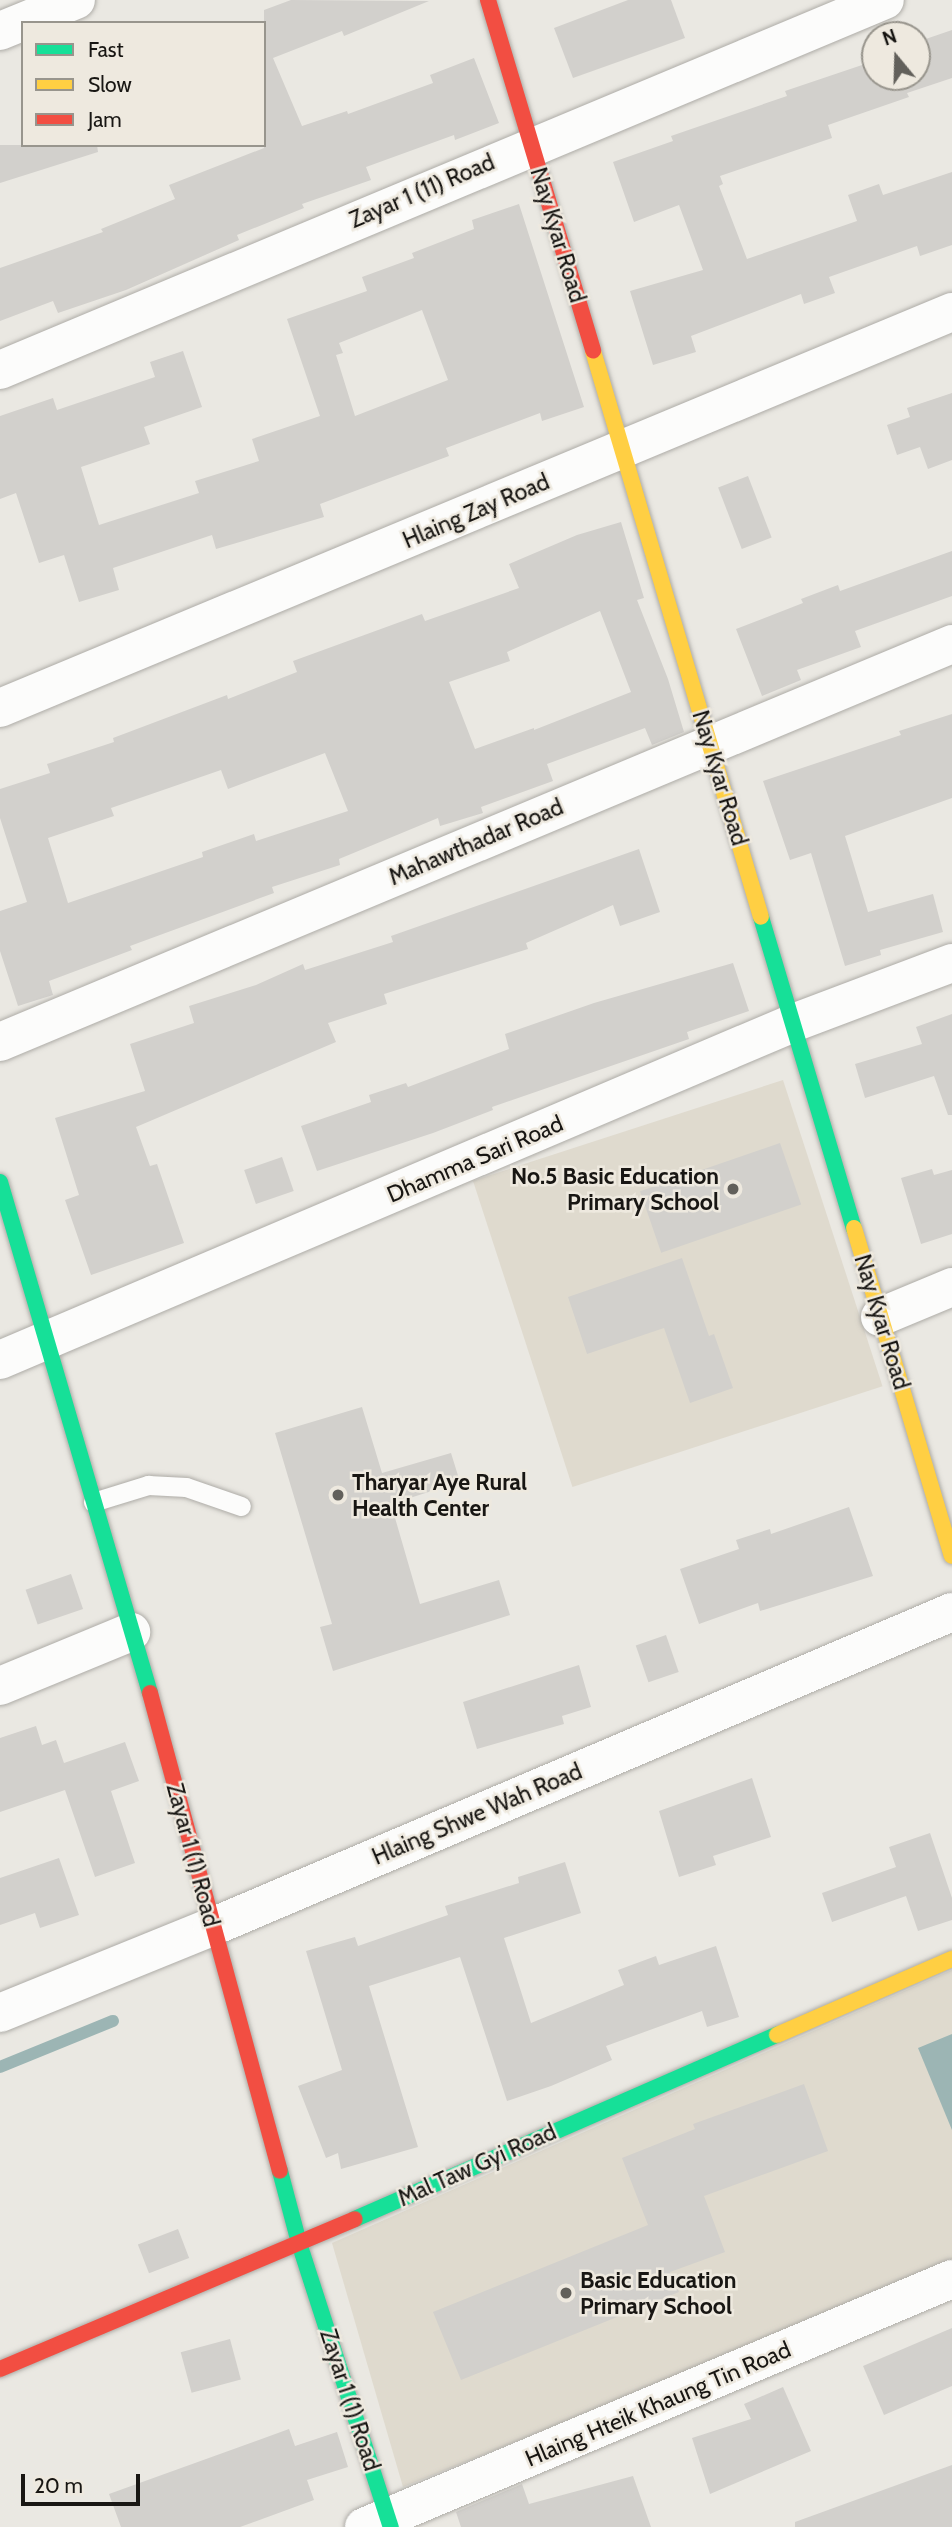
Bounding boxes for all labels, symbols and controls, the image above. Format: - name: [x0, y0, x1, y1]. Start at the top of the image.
- legend: [21, 21, 266, 147]
- north arrow: [861, 21, 931, 91]
- text: N: [880, 25, 900, 51]
- text: Fast: [88, 37, 124, 62]
- text: Slow: [88, 72, 132, 97]
- text: Jam: [88, 107, 122, 132]
- street label: Zayar 1 (11) Road: [345, 148, 499, 234]
- street label: Nay Kyar Road: [524, 164, 592, 306]
- street label: Hlaing Zay Road: [399, 468, 553, 554]
- street label: Nay Kyar Road: [686, 707, 754, 849]
- street label: Mahawthadar Road: [385, 793, 567, 891]
- street label: Dhamma Sari Road: [383, 1110, 567, 1208]
- place label: No.5 Basic Education Primary School: [511, 1162, 719, 1216]
- marker: No.5 Basic Education Primary School: [725, 1181, 741, 1197]
- street label: Nay Kyar Road: [848, 1251, 916, 1393]
- place label: Tharyar Aye Rural Health Center: [352, 1468, 527, 1522]
- marker: Tharyar Aye Rural Health Center: [330, 1487, 346, 1503]
- street label: Hlaing Shwe Wah Road: [368, 1757, 586, 1871]
- street label: Zayar 1 (1) Road: [161, 1780, 225, 1930]
- street label: Mal Taw Gyi Road: [394, 2118, 560, 2212]
- place label: Basic Education Primary School: [580, 2266, 736, 2320]
- marker: Basic Education Primary School: [558, 2285, 574, 2301]
- street label: Zayar 1 (1) Road: [314, 2326, 386, 2474]
- street label: Hlaing Hteik Khaung Tin Road: [521, 2336, 795, 2472]
- scale bar: [24, 2460, 144, 2504]
- text: 20 m: [34, 2473, 83, 2498]

